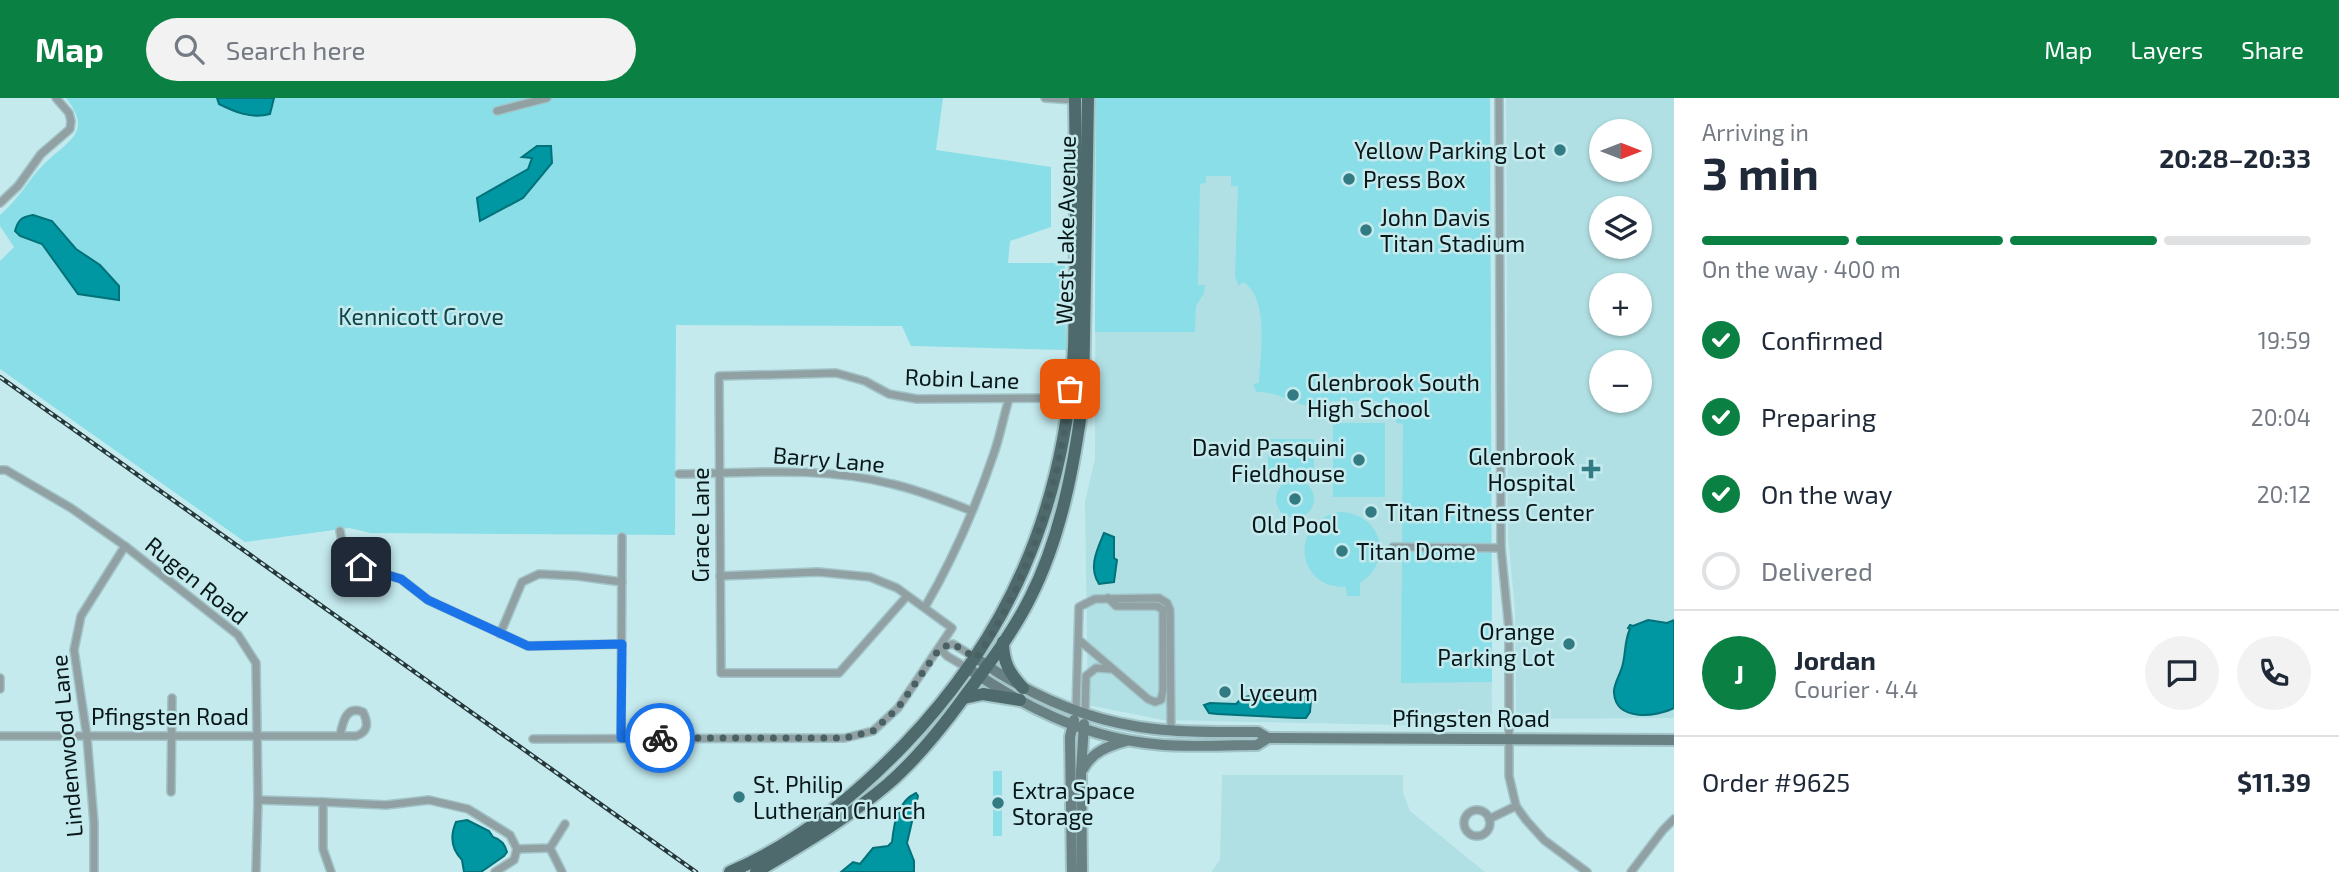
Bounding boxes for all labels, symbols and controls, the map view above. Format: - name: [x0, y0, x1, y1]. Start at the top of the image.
- search box: [146, 18, 636, 81]
- text: Map: [35, 29, 104, 69]
- icon: search: [170, 30, 208, 68]
- text: Search here: [226, 34, 365, 65]
- text: Map: [2044, 35, 2092, 64]
- text: Layers: [2130, 35, 2203, 64]
- text: Share: [2241, 35, 2304, 64]
- text: Arriving in: [1702, 118, 1809, 146]
- north arrow: [1589, 119, 1652, 182]
- map controls: [1589, 119, 1652, 413]
- street label: West Lake Avenue: [1049, 135, 1081, 325]
- place label: Yellow Parking Lot: [1354, 136, 1546, 164]
- marker: Yellow Parking Lot: [1552, 142, 1568, 158]
- text: 20:28–20:33: [2159, 142, 2311, 173]
- text: 3 min: [1702, 144, 1819, 199]
- place label: Press Box: [1363, 165, 1466, 193]
- marker: Press Box: [1341, 171, 1357, 187]
- button: layers: [1589, 196, 1652, 259]
- place label: John Davis Titan Stadium: [1380, 203, 1525, 257]
- marker: John Davis Titan Stadium: [1358, 222, 1374, 238]
- text: On the way · 400 m: [1702, 255, 1901, 283]
- button: +: [1589, 273, 1652, 336]
- park label: Kennicott Grove: [338, 302, 504, 330]
- icon: check: [1702, 321, 1740, 359]
- text: Confirmed: [1761, 324, 1884, 355]
- text: 19:59: [2258, 326, 2311, 354]
- button: −: [1589, 350, 1652, 413]
- pin: [1040, 359, 1100, 419]
- street label: Robin Lane: [904, 362, 1020, 394]
- place label: Glenbrook South High School: [1307, 368, 1480, 422]
- icon: bag: [1051, 370, 1089, 408]
- marker: Glenbrook South High School: [1285, 387, 1301, 403]
- icon: check: [1702, 398, 1740, 436]
- text: Preparing: [1761, 401, 1876, 432]
- text: 20:04: [2251, 403, 2311, 431]
- place label: David Pasquini Fieldhouse: [1192, 433, 1345, 487]
- street label: Barry Lane: [772, 440, 886, 478]
- place label: Glenbrook Hospital: [1468, 442, 1575, 496]
- marker: David Pasquini Fieldhouse: [1351, 452, 1367, 468]
- marker: Glenbrook Hospital: [1581, 459, 1601, 479]
- street label: Grace Lane: [686, 468, 714, 583]
- icon: check: [1702, 475, 1740, 513]
- text: On the way: [1761, 478, 1892, 509]
- text: 20:12: [2257, 480, 2311, 508]
- marker: Old Pool: [1287, 491, 1303, 507]
- place label: Titan Fitness Center: [1385, 498, 1594, 526]
- marker: Titan Fitness Center: [1363, 504, 1379, 520]
- place label: Old Pool: [1252, 510, 1339, 538]
- street label: Rugen Road: [140, 530, 254, 630]
- pin: [331, 537, 391, 597]
- place label: Titan Dome: [1356, 537, 1476, 565]
- marker: Titan Dome: [1334, 543, 1350, 559]
- icon: home: [342, 548, 380, 586]
- text: Delivered: [1761, 555, 1873, 586]
- place label: Orange Parking Lot: [1437, 617, 1555, 671]
- marker: Orange Parking Lot: [1561, 636, 1577, 652]
- button: chat: [2145, 636, 2219, 710]
- button: phone: [2237, 636, 2311, 710]
- text: Jordan: [1794, 644, 1876, 675]
- street label: Lindenwood Lane: [44, 653, 88, 839]
- text: J: [1734, 658, 1744, 689]
- text: Courier · 4.4: [1794, 675, 1918, 703]
- place label: Lyceum: [1239, 678, 1318, 706]
- marker: Lyceum: [1217, 684, 1233, 700]
- street label: Pfingsten Road: [91, 702, 249, 730]
- courier: [625, 703, 695, 773]
- street label: Pfingsten Road: [1392, 704, 1550, 732]
- icon: bike: [641, 719, 679, 757]
- text: Order #9625: [1702, 766, 1850, 797]
- text: $11.39: [2237, 766, 2311, 797]
- place label: St. Philip Lutheran Church: [753, 770, 926, 824]
- place label: Extra Space Storage: [1012, 776, 1135, 830]
- marker: St. Philip Lutheran Church: [731, 789, 747, 805]
- marker: Extra Space Storage: [990, 795, 1006, 811]

